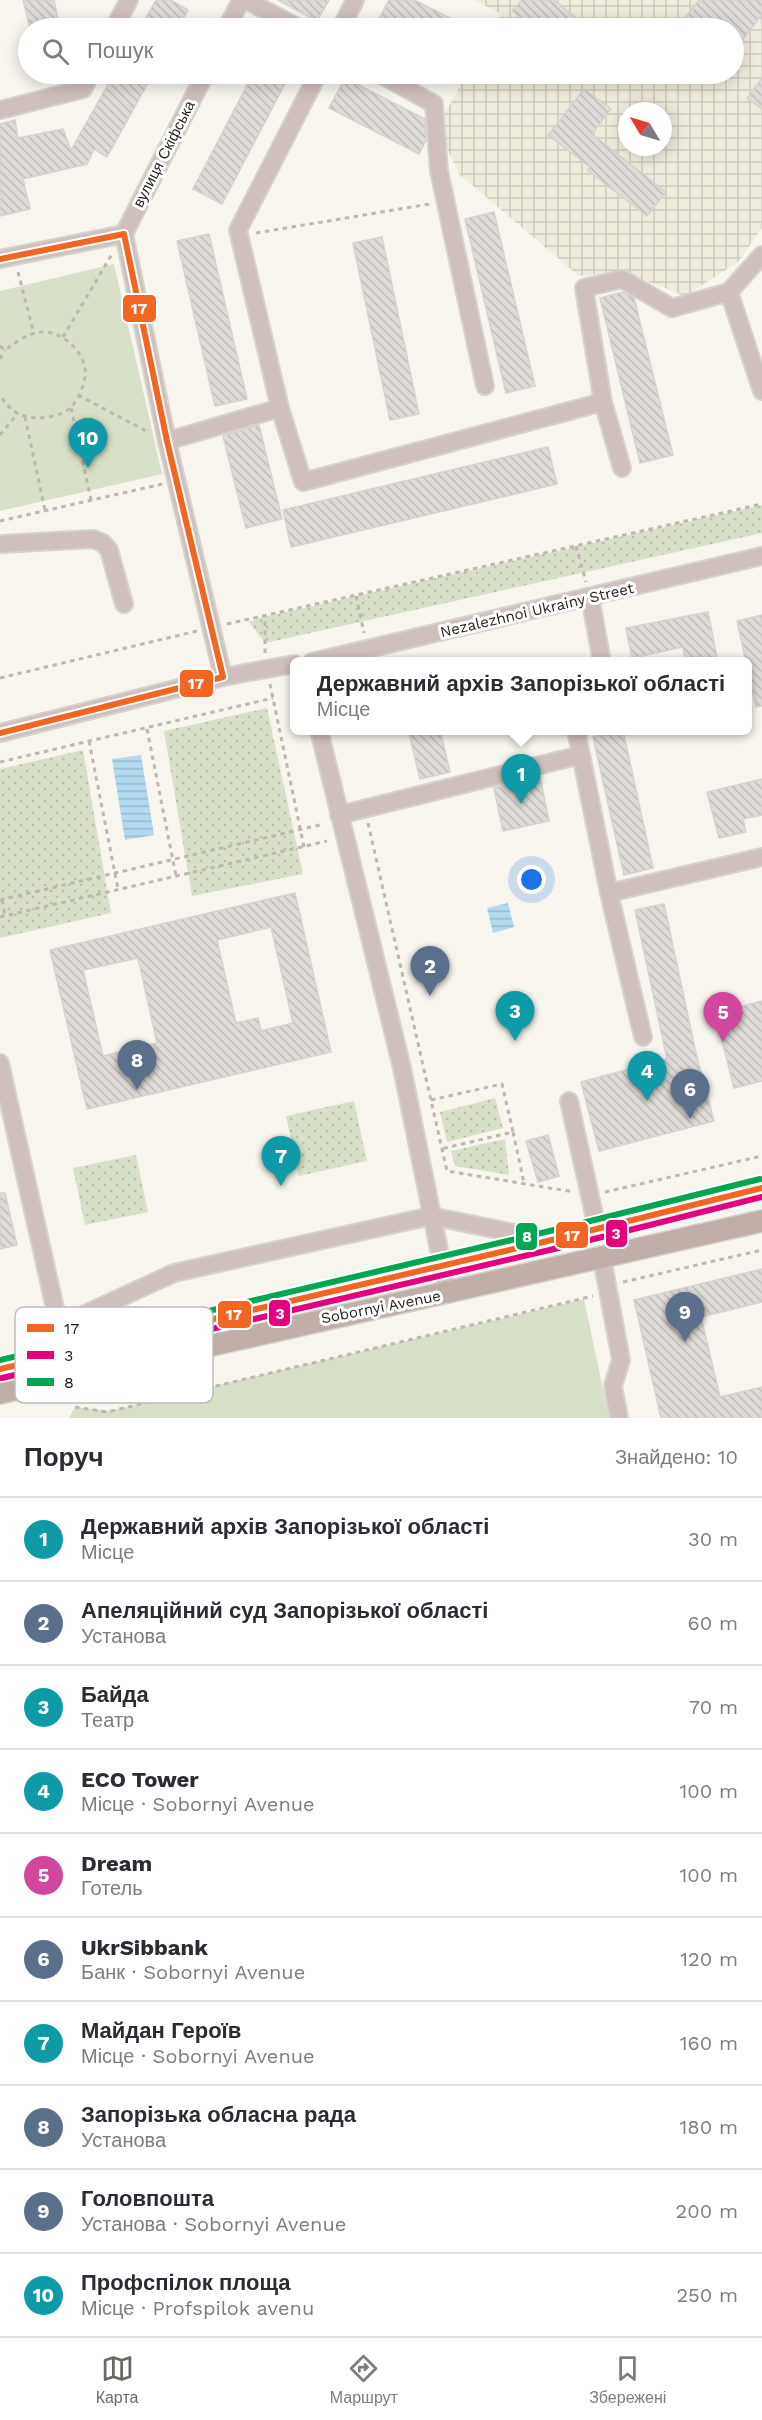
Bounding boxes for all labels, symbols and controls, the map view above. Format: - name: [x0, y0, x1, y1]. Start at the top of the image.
- search box: [18, 18, 744, 84]
- icon: search: [39, 35, 72, 68]
- text: Пошук: [87, 38, 153, 63]
- street label: вулиця Скіфська: [129, 97, 199, 210]
- north arrow: [618, 102, 672, 156]
- line badge: 17: [122, 294, 157, 323]
- text: 17: [131, 299, 148, 318]
- pin: 10: [68, 418, 107, 468]
- street label: Nezalezhnoi Ukrainy Street: [438, 579, 636, 641]
- popup: [290, 657, 752, 735]
- line badge: 17: [179, 669, 214, 698]
- text: Державний архів Запорізької області: [317, 671, 725, 696]
- text: 17: [188, 674, 205, 693]
- text: Місце: [317, 697, 370, 721]
- pin: 1: [502, 754, 540, 804]
- your location: [517, 865, 546, 894]
- pin: 2: [410, 946, 450, 996]
- pin: 3: [496, 992, 534, 1041]
- pin: 5: [704, 992, 742, 1042]
- pin: 8: [118, 1040, 156, 1090]
- pin: 4: [628, 1052, 666, 1101]
- pin: 6: [670, 1070, 710, 1119]
- pin: 7: [262, 1136, 300, 1186]
- line badge: 3: [605, 1219, 628, 1248]
- line badge: 17: [555, 1221, 589, 1249]
- line badge: 8: [515, 1222, 538, 1251]
- text: 3: [611, 1224, 621, 1243]
- text: 17: [564, 1226, 581, 1245]
- text: 8: [522, 1227, 532, 1246]
- street label: Sobornyi Avenue: [320, 1287, 442, 1327]
- pin: 9: [666, 1292, 704, 1342]
- line badge: 3: [268, 1299, 291, 1327]
- line badge: 17: [217, 1300, 252, 1329]
- text: 3: [275, 1304, 285, 1323]
- text: 17: [226, 1305, 243, 1324]
- legend: [15, 1307, 213, 1403]
- text: 17: [64, 1319, 79, 1338]
- text: 3: [64, 1346, 73, 1365]
- text: 8: [64, 1373, 74, 1392]
- text: Поруч: [24, 1442, 104, 1472]
- text: Знайдено: 10: [615, 1445, 738, 1469]
- text: Державний архів Запорізької області: [81, 1514, 489, 1539]
- text: 1: [39, 1527, 48, 1551]
- text: 30 m: [688, 1527, 738, 1551]
- text: Місце: [81, 1540, 134, 1564]
- text: Апеляційний суд Запорізької області: [81, 1598, 488, 1623]
- text: 2: [38, 1611, 49, 1635]
- text: 60 m: [688, 1611, 738, 1635]
- text: Установа: [81, 1624, 166, 1648]
- text: Байда: [81, 1682, 149, 1707]
- text: 3: [38, 1695, 49, 1719]
- text: 70 m: [689, 1695, 738, 1719]
- text: Театр: [81, 1708, 134, 1732]
- text: ECO Tower: [81, 1767, 199, 1792]
- text: 4: [37, 1779, 50, 1803]
- text: 100 m: [679, 1779, 738, 1803]
- text: Місце · Sobornyi Avenue: [81, 1792, 315, 1816]
- text: Dream: [81, 1851, 152, 1876]
- text: 5: [38, 1863, 49, 1887]
- text: 100 m: [679, 1863, 738, 1887]
- text: Готель: [81, 1876, 143, 1900]
- text: UkrSibbank: [81, 1935, 208, 1960]
- text: 6: [37, 1947, 50, 1971]
- text: 120 m: [680, 1947, 738, 1971]
- text: Банк · Sobornyi Avenue: [81, 1960, 305, 1984]
- text: Майдан Героїв: [81, 2018, 241, 2043]
- text: 7: [37, 2031, 50, 2055]
- text: 160 m: [680, 2031, 738, 2055]
- text: Місце · Sobornyi Avenue: [81, 2044, 315, 2068]
- text: Запорізька обласна рада: [81, 2102, 356, 2127]
- text: 8: [37, 2115, 50, 2139]
- text: 180 m: [680, 2115, 738, 2139]
- text: Установа: [81, 2128, 166, 2152]
- text: Головпошта: [81, 2186, 214, 2211]
- text: 9: [37, 2199, 50, 2223]
- text: 200 m: [676, 2199, 738, 2223]
- text: Установа · Sobornyi Avenue: [81, 2212, 346, 2236]
- text: Профспілок площа: [81, 2270, 290, 2295]
- text: 10: [33, 2283, 54, 2307]
- text: 250 m: [676, 2283, 738, 2307]
- text: Місце · Profspilok avenu: [81, 2296, 314, 2320]
- tab: Карта: [96, 2352, 138, 2407]
- tab: Маршрут: [330, 2352, 398, 2407]
- tab: Збережені: [589, 2352, 666, 2407]

